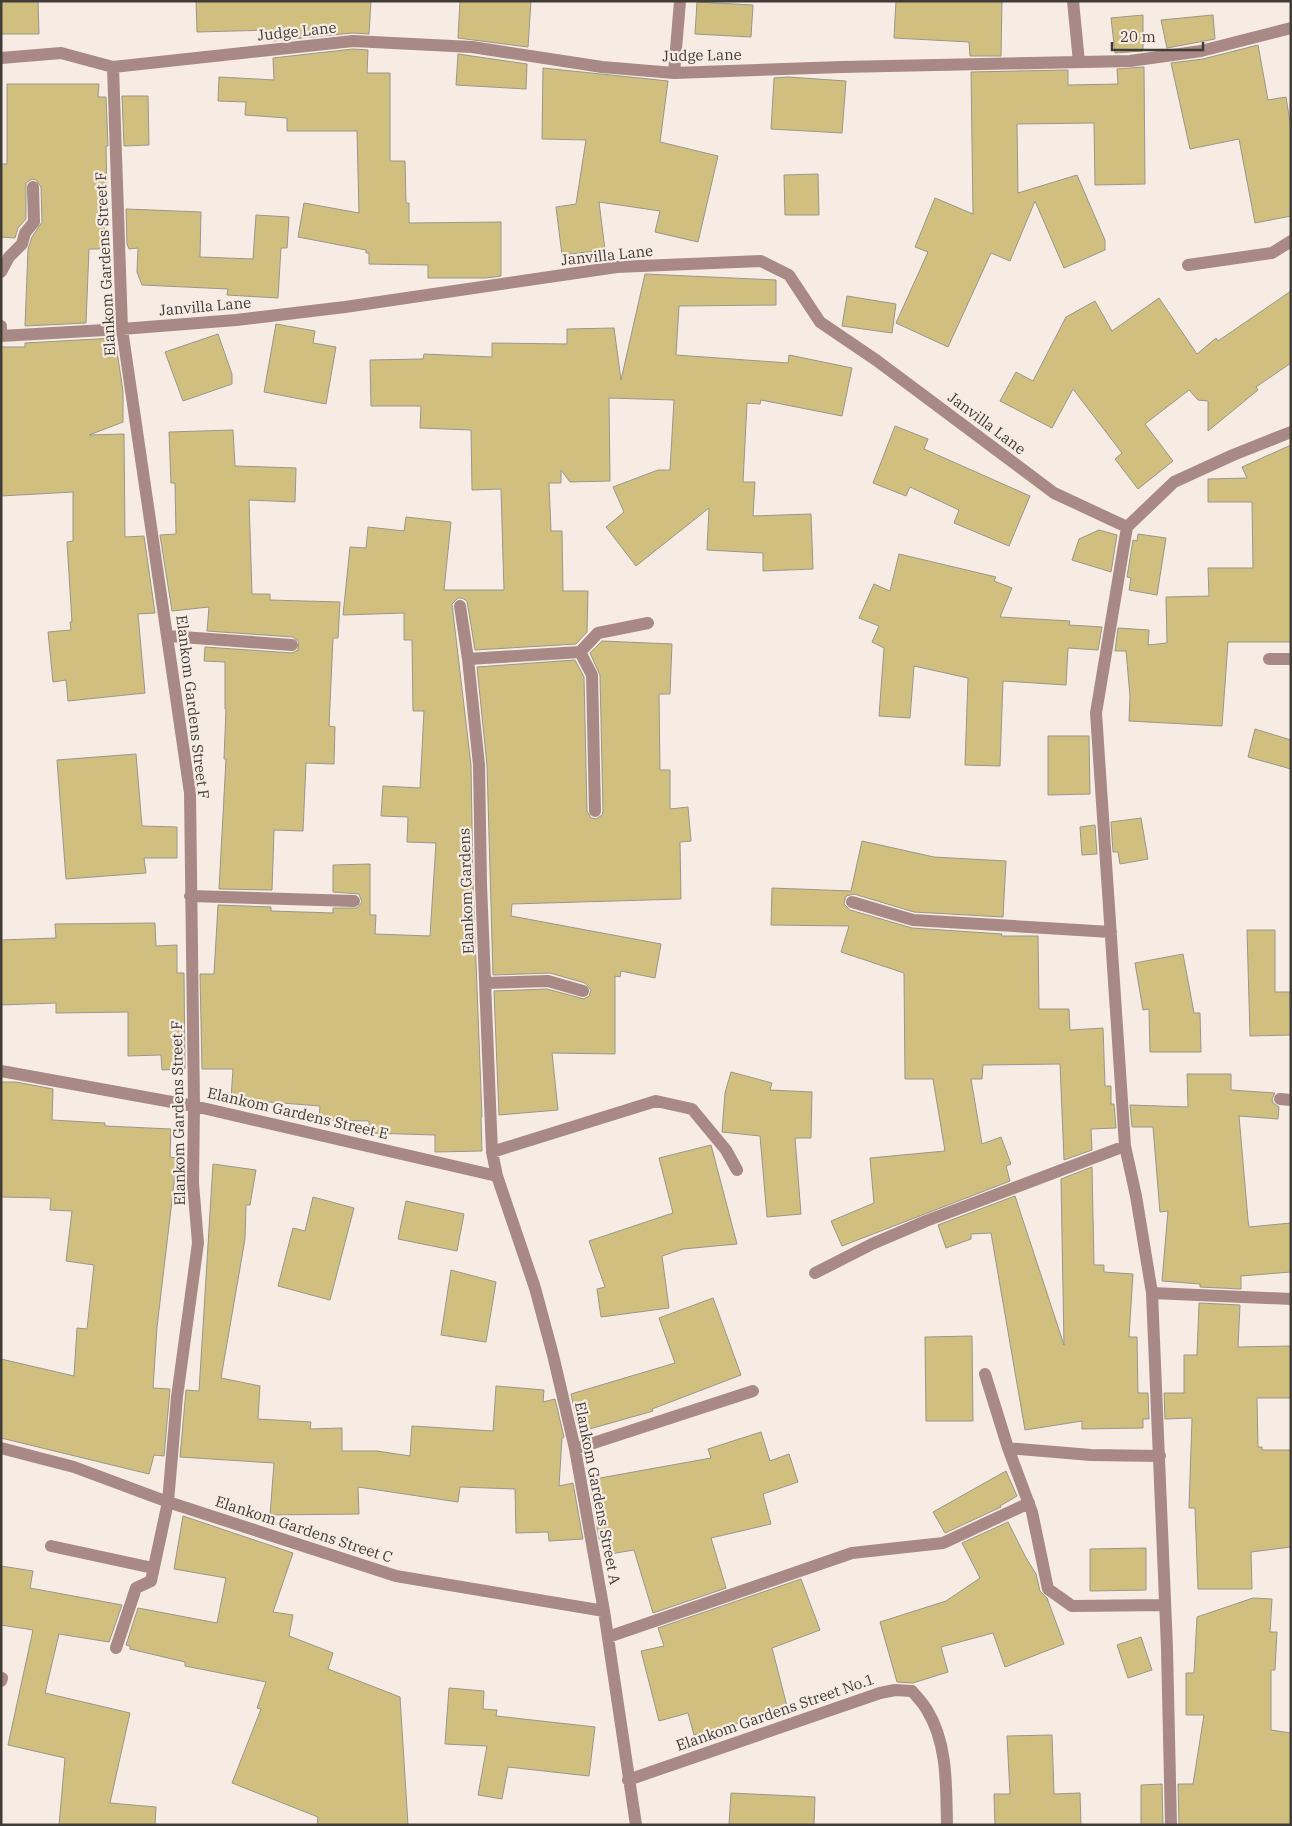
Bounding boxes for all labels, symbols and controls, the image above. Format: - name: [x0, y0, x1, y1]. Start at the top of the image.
- street label: Judge Lane: [256, 17, 338, 45]
- scale bar: [1112, 20, 1203, 52]
- text: 20 m: [1120, 27, 1156, 46]
- street label: Judge Lane: [662, 45, 742, 65]
- street label: Elankom Gardens Street F: [91, 171, 119, 357]
- street label: Janvilla Lane: [560, 241, 654, 269]
- street label: Janvilla Lane: [158, 293, 252, 319]
- street label: Janvilla Lane: [944, 388, 1030, 458]
- street label: Elankom Gardens Street F: [172, 614, 214, 800]
- street label: Elankom Gardens: [454, 827, 478, 955]
- street label: Elankom Gardens Street F: [167, 1020, 189, 1206]
- street label: Elankom Gardens Street E: [206, 1083, 390, 1143]
- street label: Elankom Gardens Street A: [571, 1400, 625, 1587]
- street label: Elankom Gardens Street C: [213, 1491, 395, 1567]
- street label: Elankom Gardens Street No.1: [673, 1669, 877, 1755]

